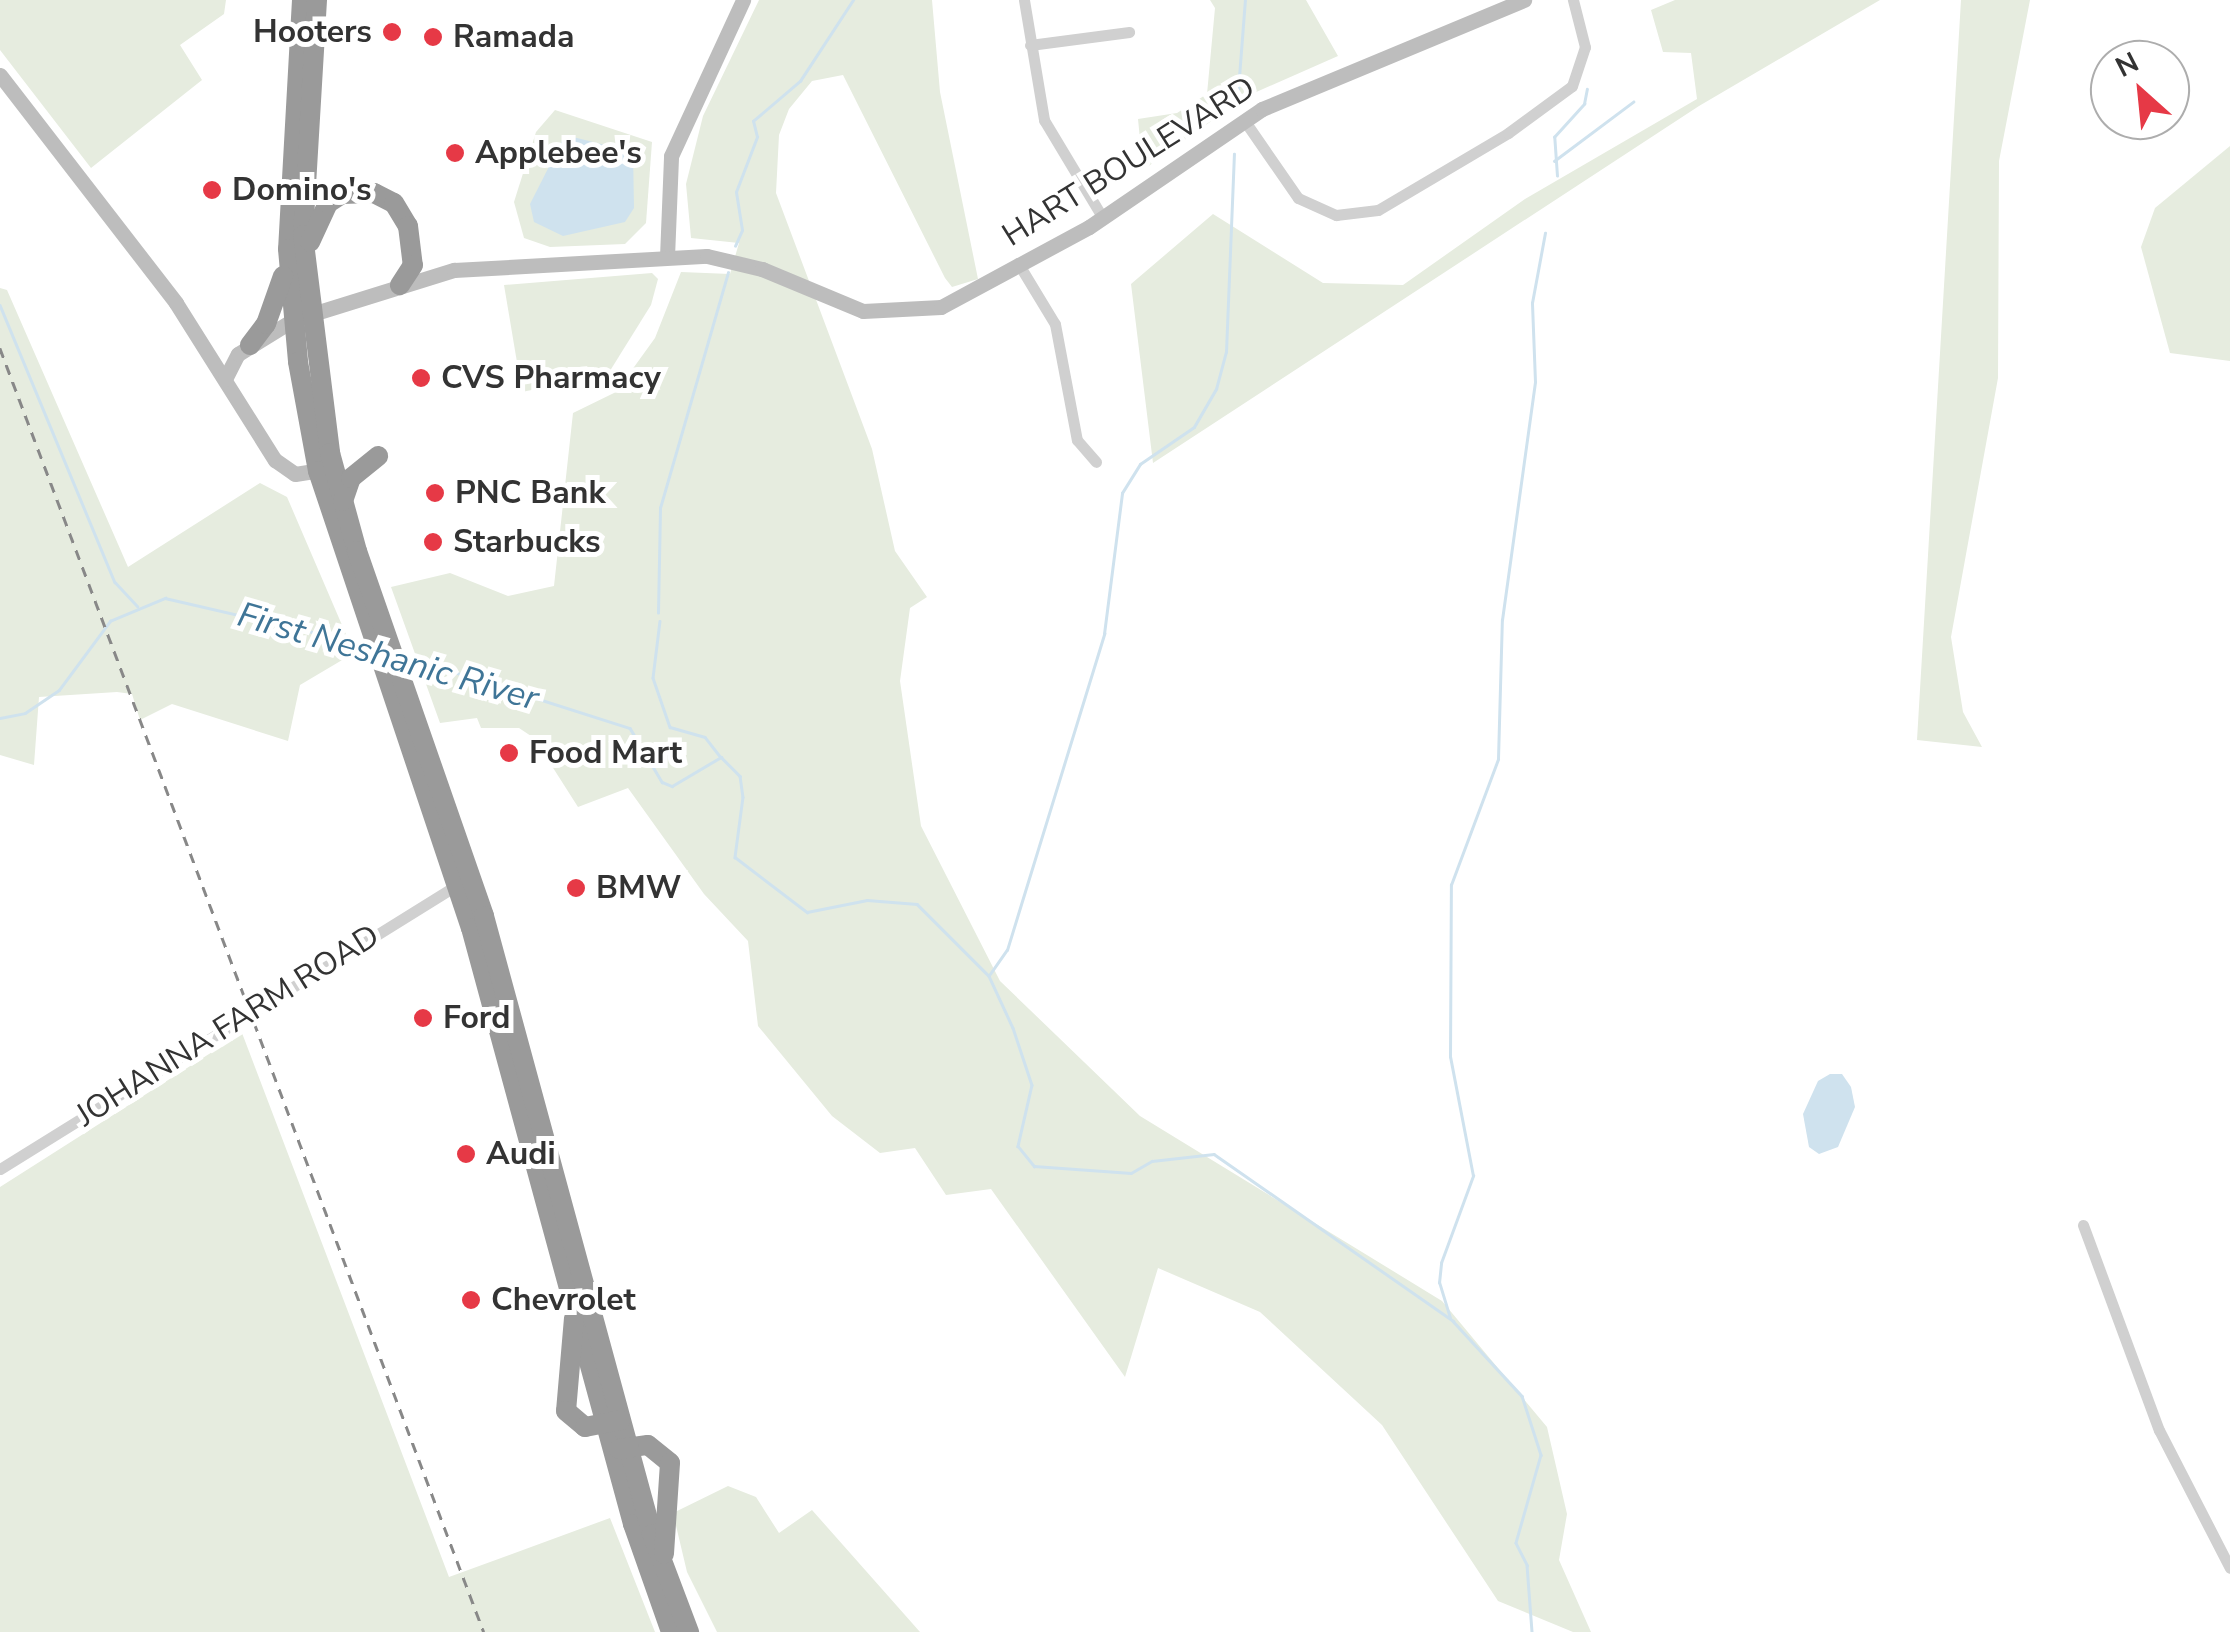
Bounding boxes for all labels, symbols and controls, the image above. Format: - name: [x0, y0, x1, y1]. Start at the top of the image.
- place label: Hooters: [253, 13, 372, 51]
- place label: Ramada: [453, 18, 575, 56]
- marker: Hooters: [381, 21, 403, 43]
- marker: Ramada: [422, 26, 444, 48]
- north arrow: [2090, 40, 2190, 140]
- text: N: [2109, 43, 2145, 87]
- street label: HART BOULEVARD: [996, 69, 1262, 255]
- place label: Applebee's: [475, 134, 642, 172]
- marker: Applebee's: [444, 142, 466, 164]
- place label: Domino's: [232, 171, 372, 209]
- marker: Domino's: [201, 179, 223, 201]
- place label: CVS Pharmacy: [441, 359, 661, 397]
- marker: CVS Pharmacy: [410, 367, 432, 389]
- place label: PNC Bank: [455, 474, 606, 512]
- marker: PNC Bank: [424, 482, 446, 504]
- place label: Starbucks: [453, 523, 601, 561]
- marker: Starbucks: [422, 531, 444, 553]
- water label: First Neshanic River: [233, 594, 543, 720]
- place label: Food Mart: [529, 734, 682, 772]
- marker: Food Mart: [498, 742, 520, 764]
- place label: BMW: [596, 869, 681, 907]
- marker: BMW: [565, 877, 587, 899]
- street label: JOHANNA FARM ROAD: [69, 917, 387, 1135]
- place label: Ford: [443, 999, 510, 1037]
- marker: Ford: [412, 1007, 434, 1029]
- place label: Audi: [486, 1135, 556, 1173]
- marker: Audi: [455, 1143, 477, 1165]
- place label: Chevrolet: [491, 1281, 636, 1319]
- marker: Chevrolet: [460, 1289, 482, 1311]

